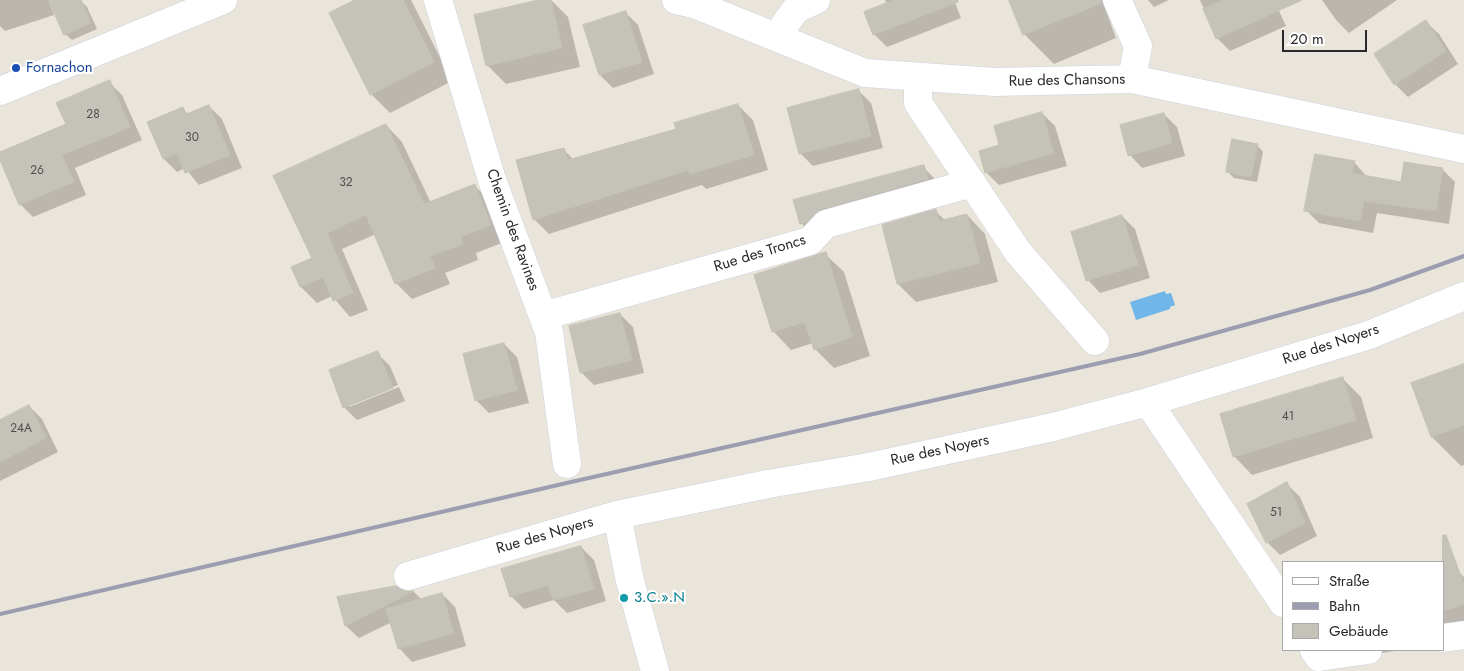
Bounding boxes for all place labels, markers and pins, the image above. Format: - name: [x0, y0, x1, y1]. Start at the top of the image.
- place label: Fornachon: [26, 59, 93, 77]
- marker: Fornachon: [10, 62, 22, 74]
- place label: 3.C.».N: [634, 589, 685, 607]
- marker: 3.C.».N: [618, 592, 630, 604]

